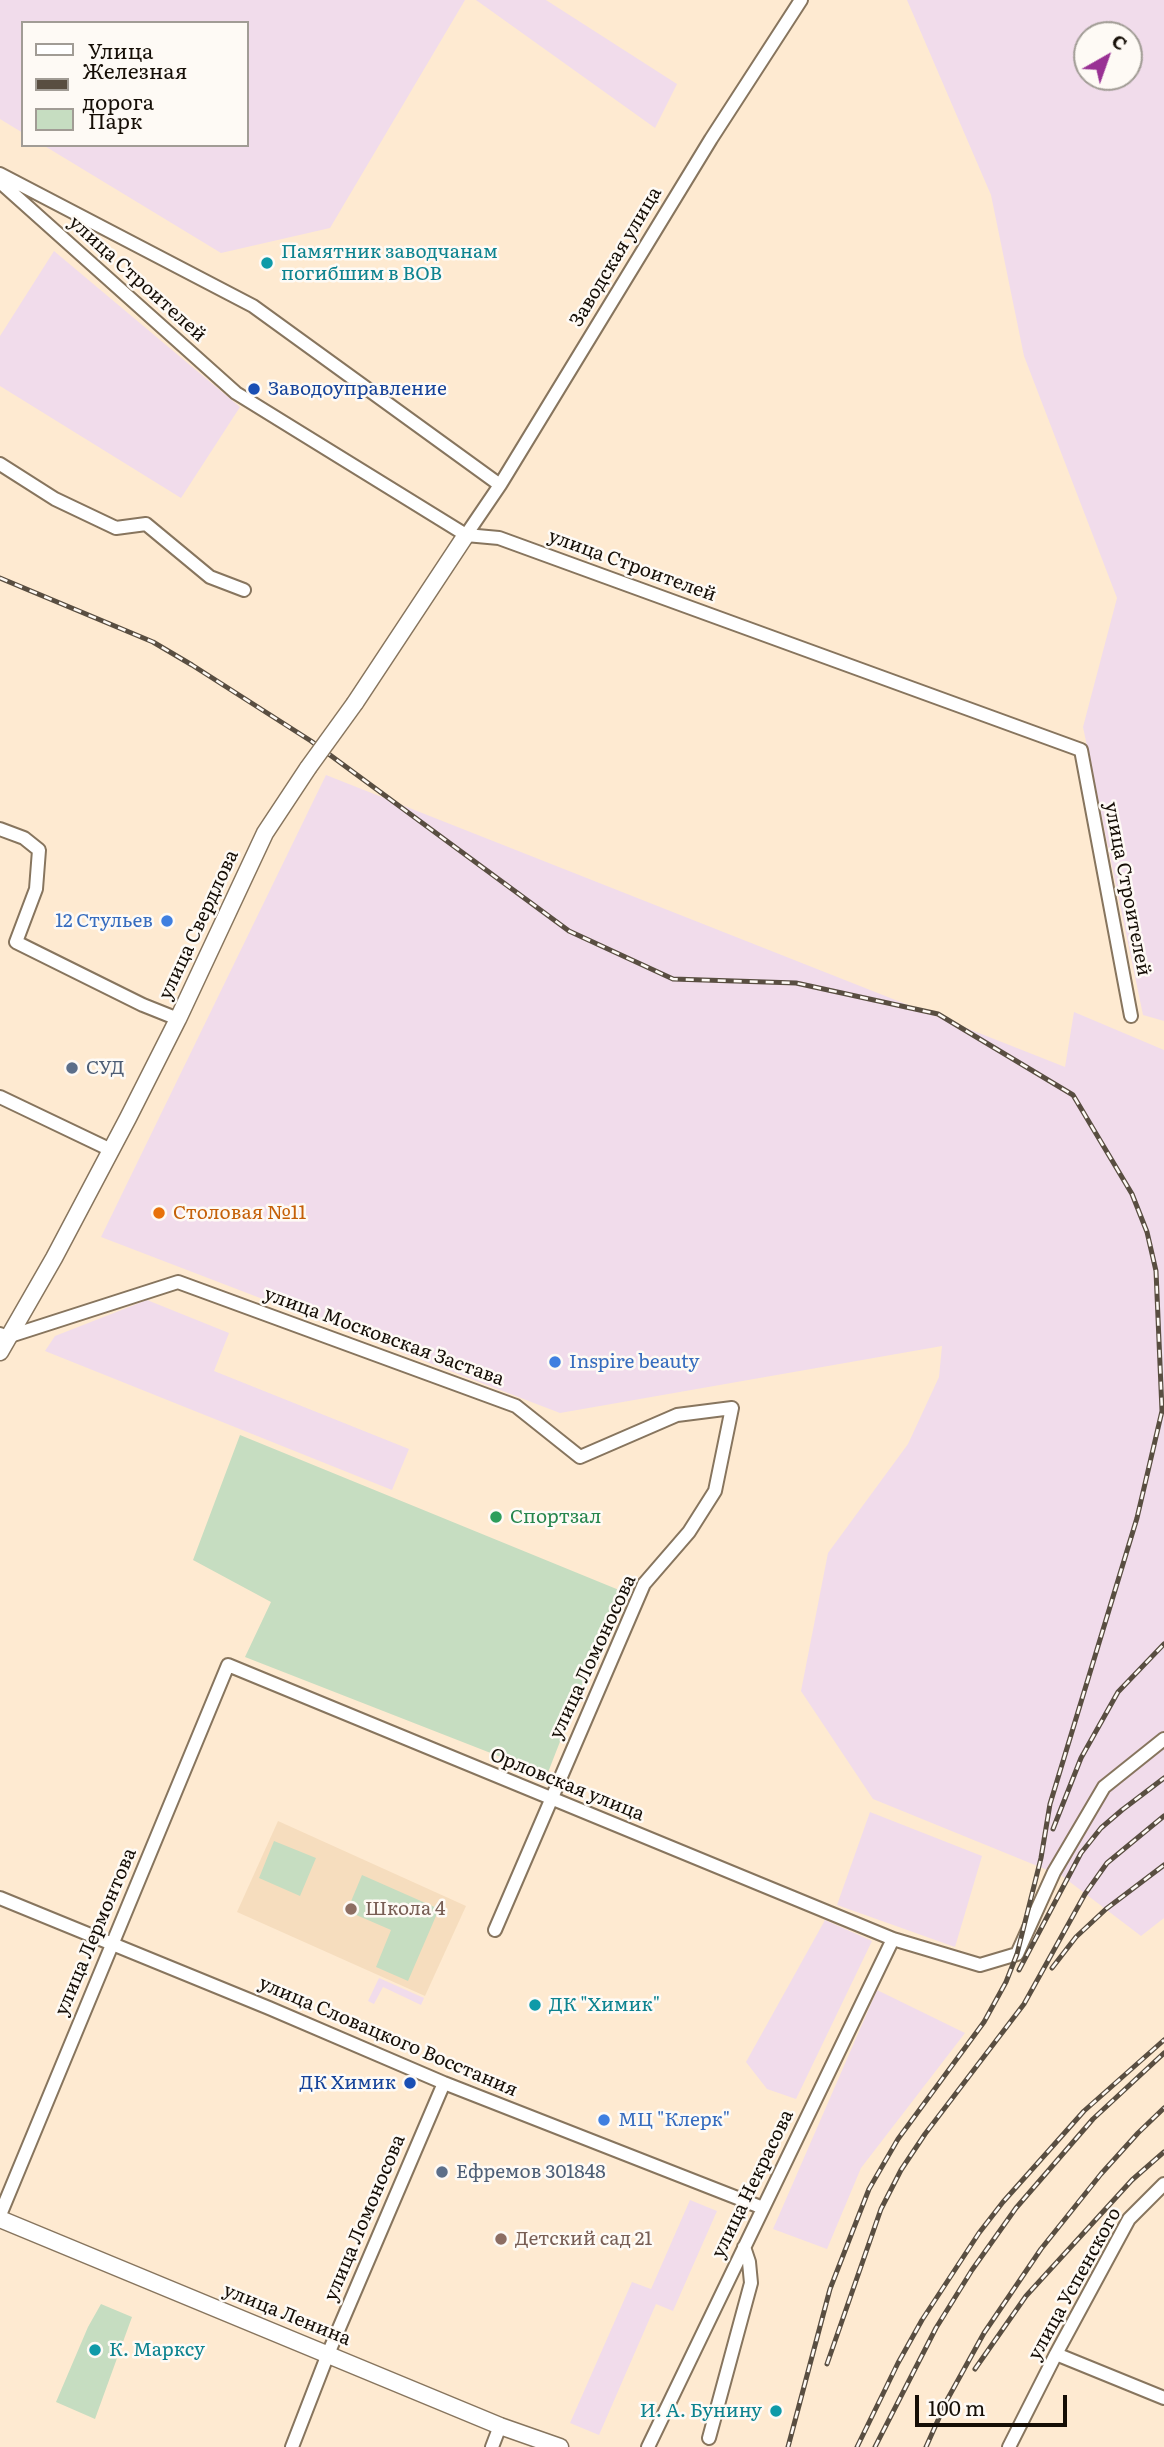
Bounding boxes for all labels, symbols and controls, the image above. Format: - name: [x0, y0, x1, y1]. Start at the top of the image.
- legend: [21, 21, 248, 147]
- north arrow: [1073, 21, 1143, 91]
- text: С: [1106, 26, 1134, 57]
- text: Улица: [88, 34, 153, 65]
- text: Железная дорога: [83, 54, 187, 116]
- text: Парк: [88, 104, 142, 135]
- street label: Заводская улица: [565, 183, 667, 331]
- street label: улица Строителей: [64, 211, 210, 347]
- place label: Памятник заводчанам погибшим в ВОВ: [281, 241, 498, 285]
- marker: Памятник заводчанам погибшим в ВОВ: [259, 255, 275, 271]
- place label: Заводоуправление: [268, 378, 447, 400]
- marker: Заводоуправление: [246, 381, 262, 397]
- street label: улица Строителей: [545, 525, 719, 607]
- street label: улица Строителей: [1099, 800, 1155, 978]
- street label: улица Свердлова: [154, 847, 244, 1003]
- place label: 12 Стульев: [55, 910, 153, 932]
- marker: 12 Стульев: [159, 913, 175, 929]
- place label: СУД: [86, 1057, 125, 1079]
- marker: СУД: [64, 1060, 80, 1076]
- place label: Столовая №11: [173, 1202, 306, 1224]
- marker: Столовая №11: [151, 1205, 167, 1221]
- street label: улица Московская Застава: [261, 1283, 507, 1391]
- place label: Inspire beauty: [569, 1351, 699, 1373]
- marker: Inspire beauty: [547, 1354, 563, 1370]
- place label: Спортзал: [510, 1506, 601, 1528]
- marker: Спортзал: [488, 1509, 504, 1525]
- street label: улица Ломоносова: [545, 1571, 641, 1743]
- street label: Орловская улица: [487, 1744, 647, 1826]
- street label: улица Лермонтова: [50, 1845, 142, 2019]
- place label: Школа 4: [365, 1898, 445, 1920]
- marker: Школа 4: [343, 1901, 359, 1917]
- street label: улица Словацкого Восстания: [255, 1972, 521, 2102]
- place label: ДК "Химик": [549, 1994, 660, 2016]
- marker: ДК "Химик": [527, 1997, 543, 2013]
- place label: ДК Химик: [300, 2072, 396, 2094]
- marker: ДК Химик: [402, 2075, 418, 2091]
- street label: улица Некрасова: [707, 2106, 799, 2262]
- place label: МЦ "Клерк": [618, 2109, 730, 2131]
- marker: МЦ "Клерк": [596, 2112, 612, 2128]
- street label: улица Ломоносова: [320, 2131, 410, 2305]
- place label: Ефремов 301848: [456, 2161, 606, 2183]
- marker: Ефремов 301848: [434, 2164, 450, 2180]
- street label: улица Успенского: [1024, 2204, 1126, 2364]
- place label: Детский сад 21: [515, 2228, 652, 2250]
- marker: Детский сад 21: [493, 2231, 509, 2247]
- street label: улица Ленина: [220, 2279, 354, 2351]
- place label: К. Марксу: [109, 2339, 205, 2361]
- marker: К. Марксу: [87, 2342, 103, 2358]
- scale bar: [919, 2380, 1071, 2424]
- text: 100 m: [928, 2391, 985, 2422]
- place label: И. А. Бунину: [640, 2400, 762, 2422]
- marker: И. А. Бунину: [768, 2403, 784, 2419]

